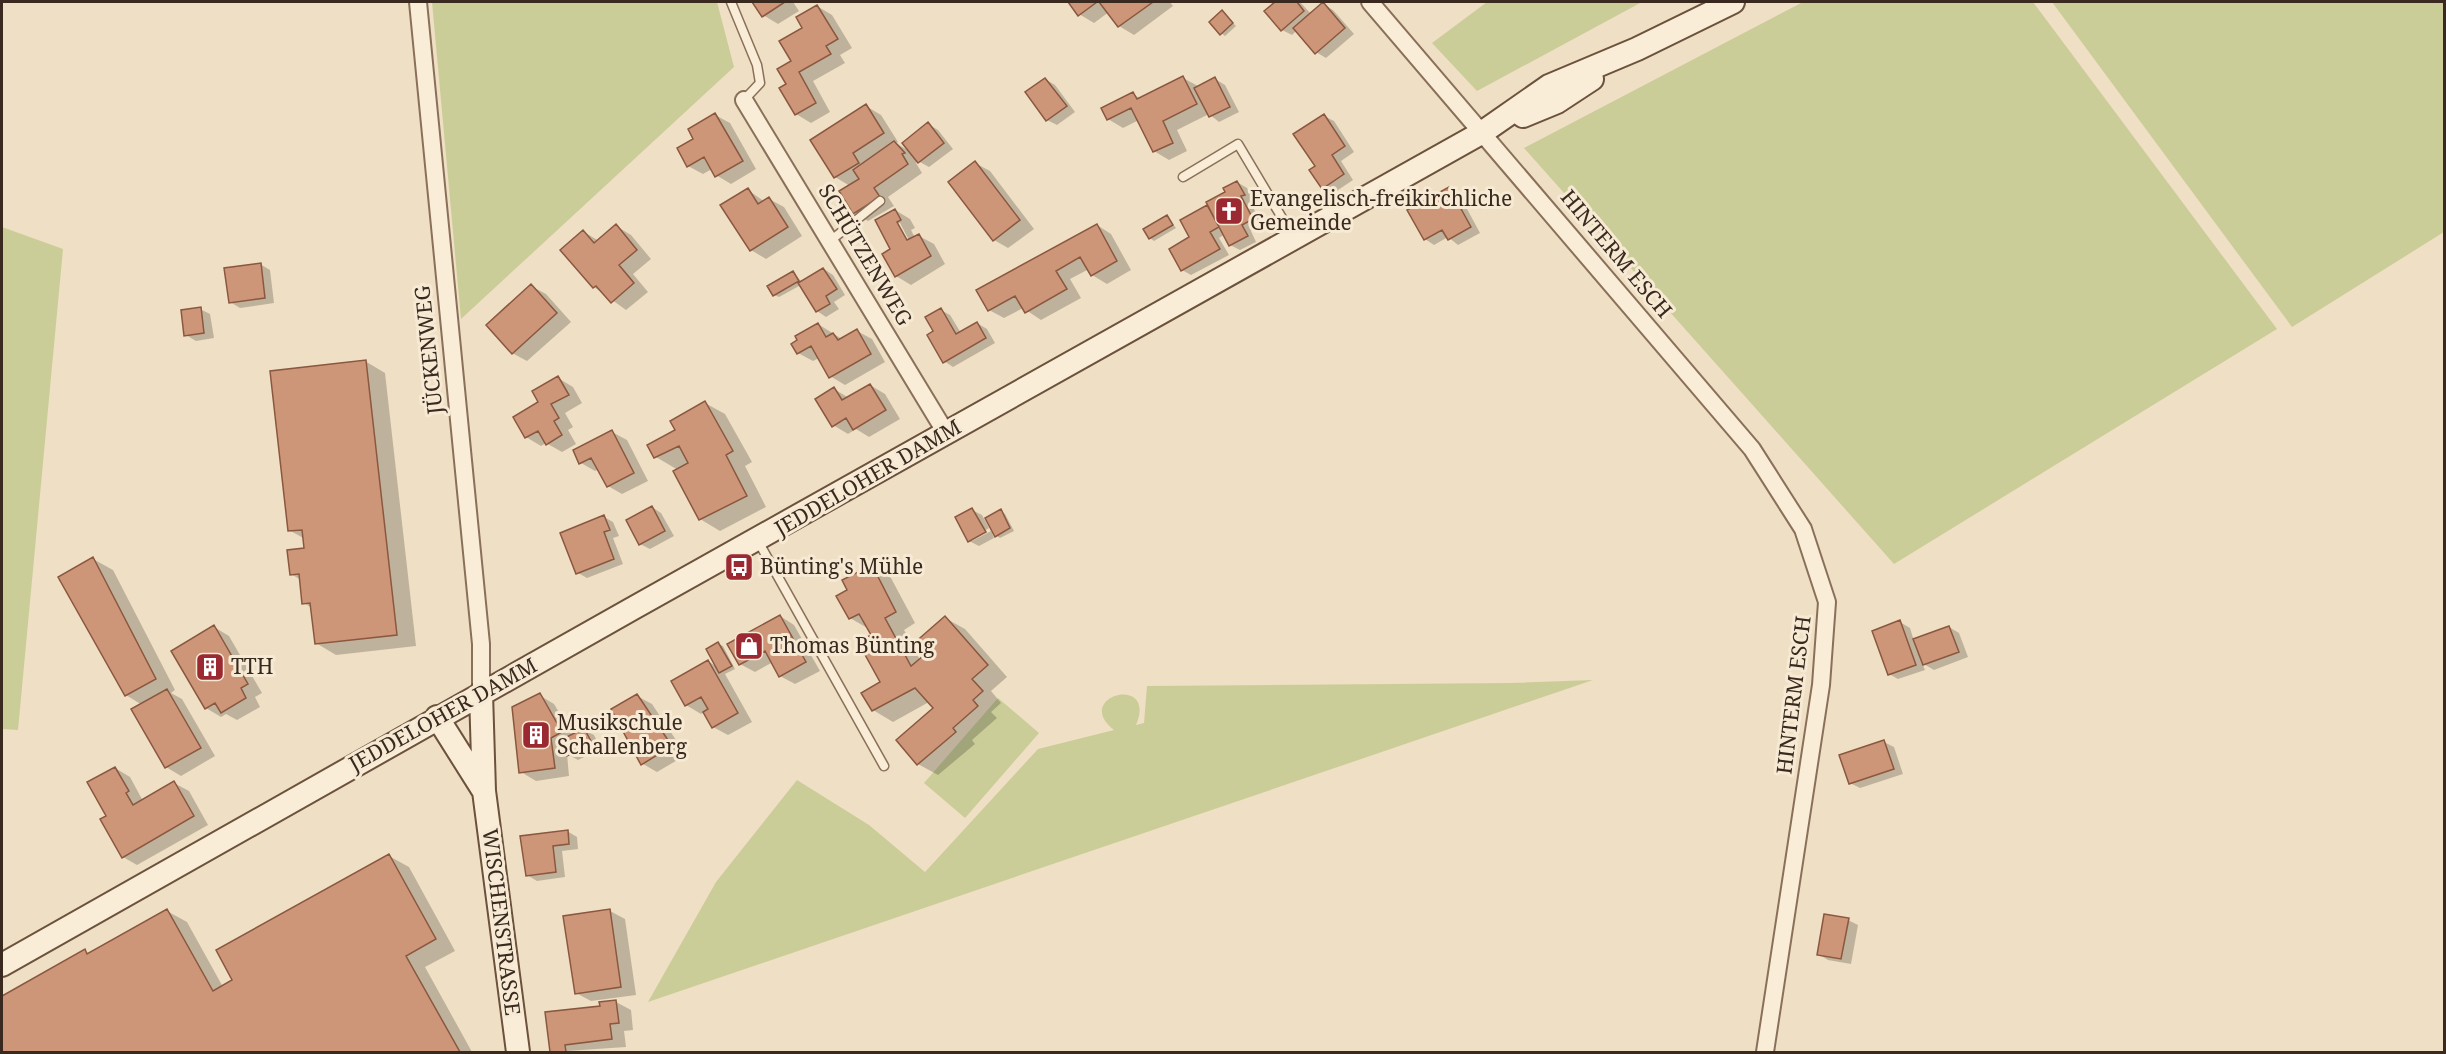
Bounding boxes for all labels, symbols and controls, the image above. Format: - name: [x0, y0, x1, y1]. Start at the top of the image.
- street label: SCHÜTZENWEG: [813, 178, 919, 330]
- street label: HINTERM ESCH: [1555, 183, 1679, 323]
- place label: Evangelisch-freikirchliche Gemeinde: [1250, 184, 1512, 236]
- church icon: Evangelisch-freikirchliche Gemeinde: [1213, 195, 1245, 227]
- street label: JÜCKENWEG: [407, 284, 449, 417]
- street label: JEDDELOHER DAMM: [768, 412, 966, 542]
- bus stop icon: Bünting's Mühle: [723, 551, 755, 583]
- place label: Bünting's Mühle: [760, 552, 923, 580]
- street label: HINTERM ESCH: [1769, 614, 1817, 776]
- shop icon: Thomas Bünting: [733, 630, 765, 662]
- place label: Thomas Bünting: [770, 631, 935, 659]
- building icon: TTH: [194, 651, 226, 683]
- street label: JEDDELOHER DAMM: [343, 651, 542, 778]
- place label: TTH: [231, 652, 273, 680]
- place label: Musikschule Schallenberg: [557, 708, 688, 760]
- building icon: Musikschule Schallenberg: [520, 719, 552, 751]
- street label: WISCHENSTRASSE: [477, 827, 527, 1017]

